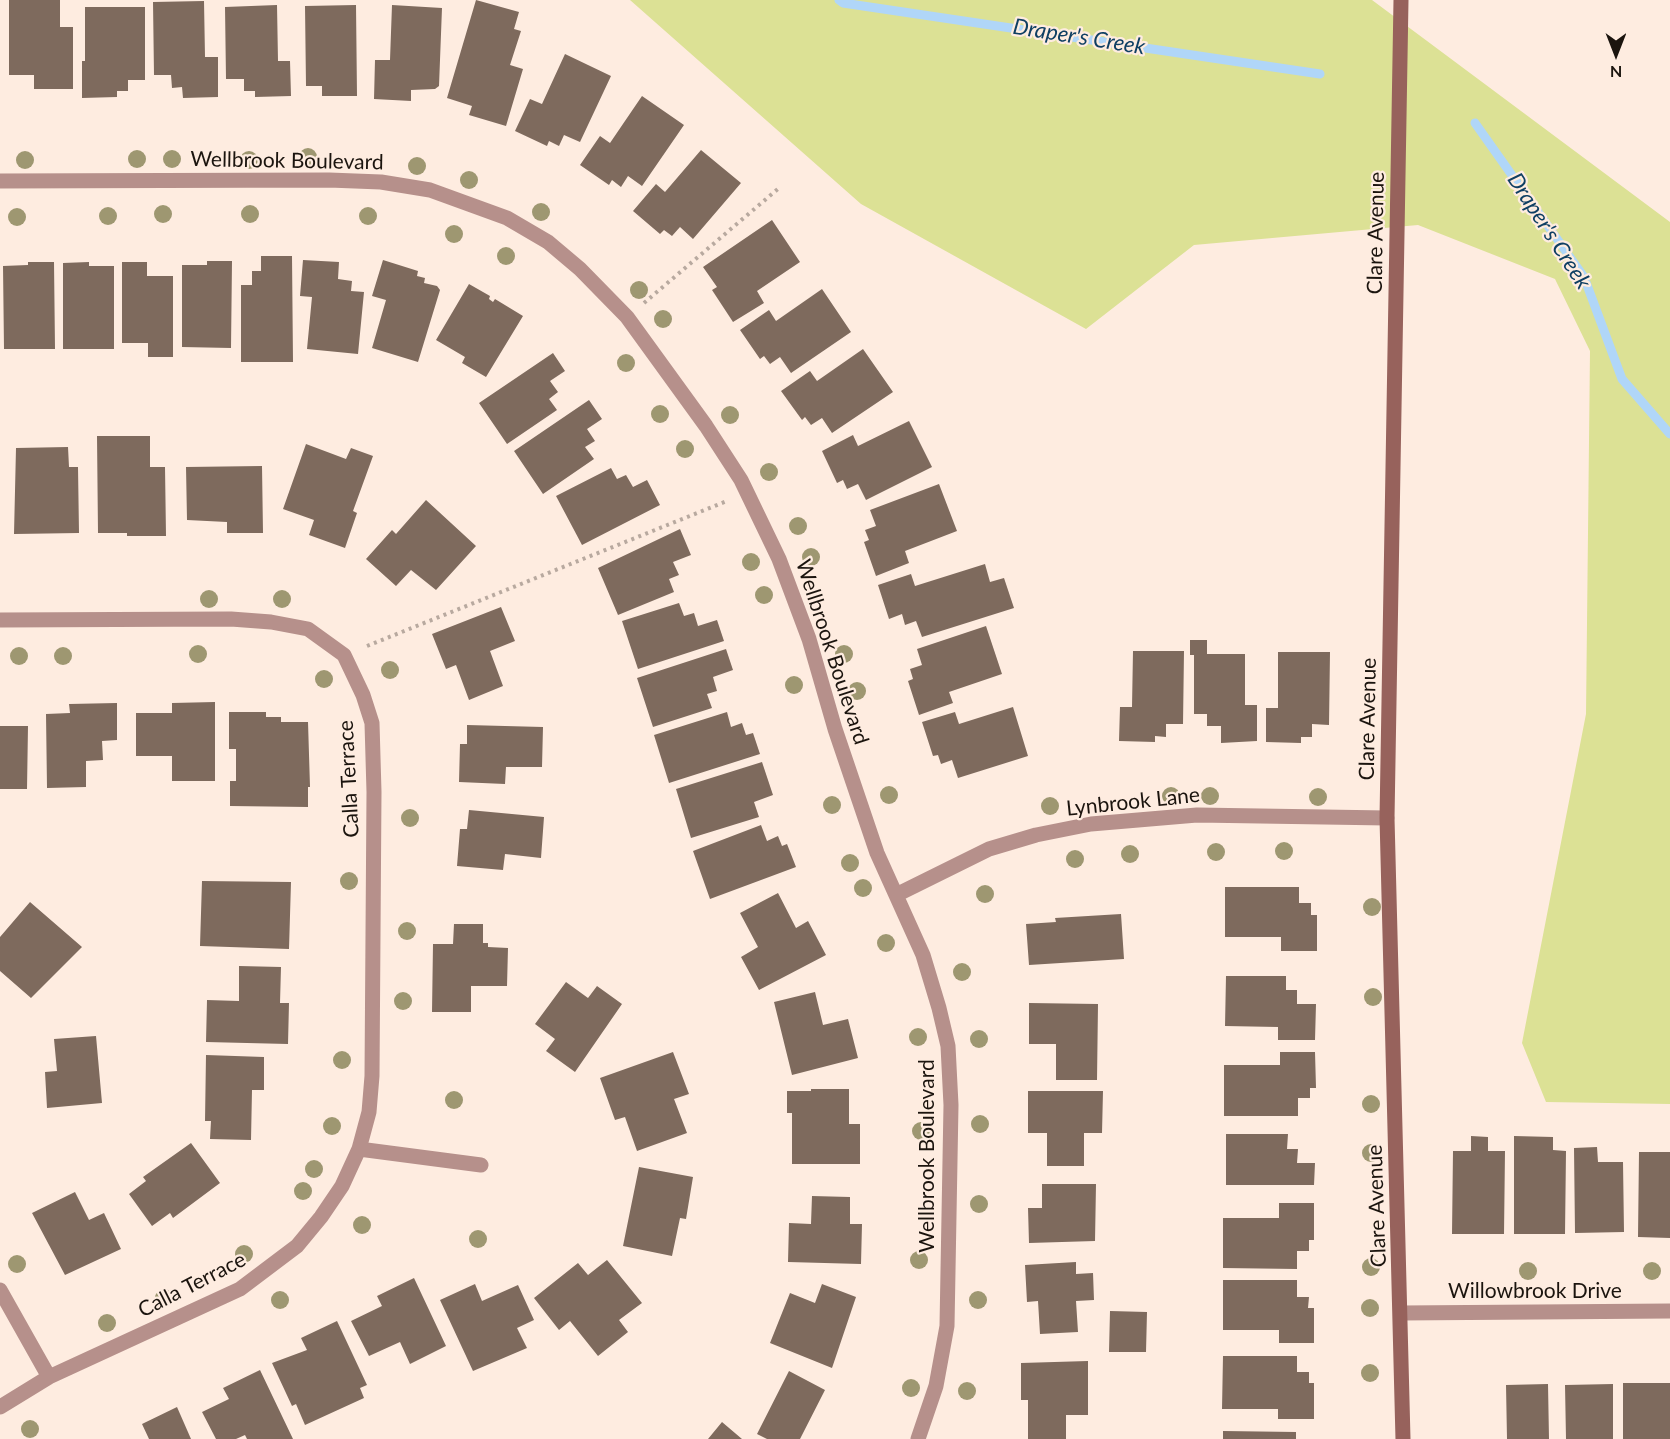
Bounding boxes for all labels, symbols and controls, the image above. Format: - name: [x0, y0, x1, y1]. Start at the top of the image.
- water label: Draper's Creek: [1011, 14, 1147, 60]
- north arrow: [1586, 24, 1646, 84]
- text: N: [1610, 63, 1622, 82]
- street label: Wellbrook Boulevard: [190, 147, 384, 175]
- water label: Draper's Creek: [1502, 168, 1596, 294]
- street label: Clare Avenue: [1362, 171, 1390, 295]
- street label: Wellbrook Boulevard: [790, 556, 874, 748]
- street label: Clare Avenue: [1354, 657, 1382, 781]
- street label: Calla Terrace: [333, 720, 365, 838]
- street label: Lynbrook Lane: [1065, 782, 1201, 822]
- street label: Wellbrook Boulevard: [914, 1059, 940, 1253]
- street label: Clare Avenue: [1362, 1144, 1392, 1268]
- street label: Calla Terrace: [134, 1247, 250, 1323]
- street label: Willowbrook Drive: [1448, 1278, 1622, 1304]

